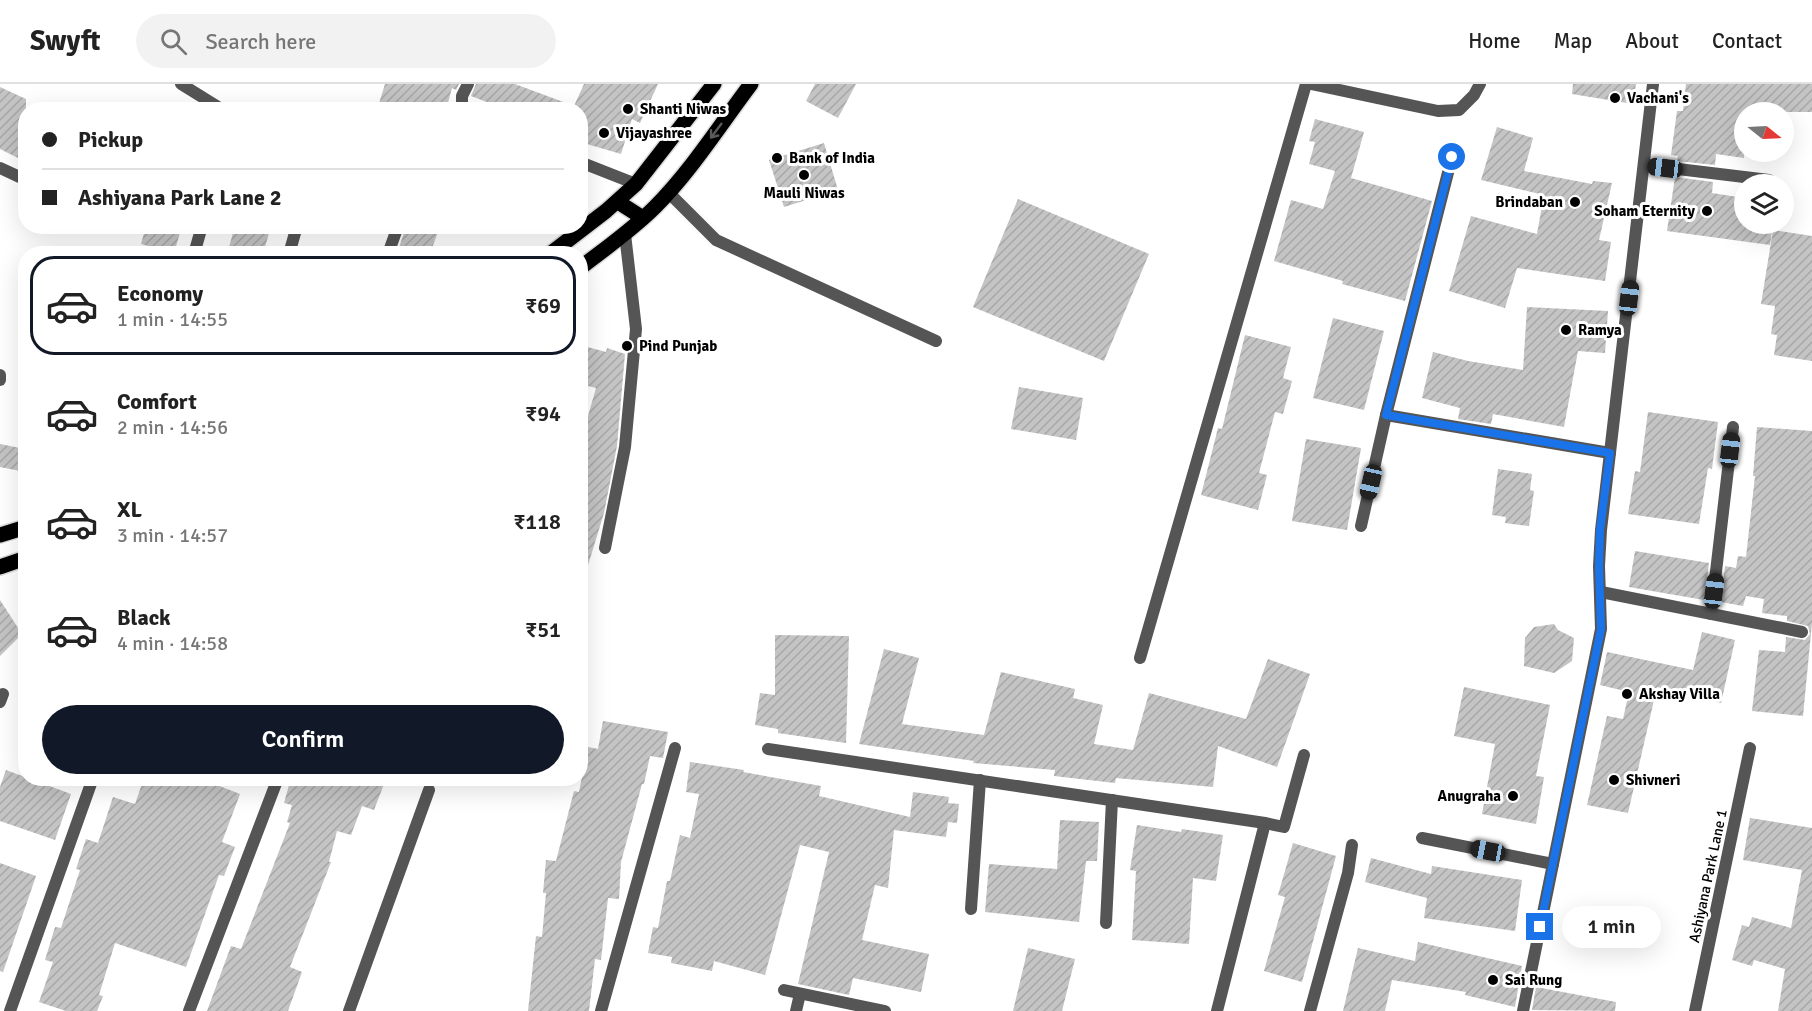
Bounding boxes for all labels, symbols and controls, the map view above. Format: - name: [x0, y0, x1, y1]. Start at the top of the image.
- search box: [136, 14, 556, 68]
- text: Swyft: [30, 24, 100, 58]
- icon: search: [157, 25, 190, 58]
- text: Search here: [205, 28, 316, 55]
- text: Home: [1468, 28, 1521, 54]
- text: Map: [1554, 28, 1592, 54]
- text: About: [1625, 28, 1679, 54]
- text: Contact: [1712, 28, 1782, 54]
- place label: Vachani's: [1627, 89, 1689, 107]
- marker: Vachani's: [1608, 91, 1622, 105]
- place label: Shanti Niwas: [640, 100, 727, 118]
- marker: Shanti Niwas: [621, 102, 635, 116]
- north arrow: [1734, 102, 1794, 162]
- map controls: [1734, 102, 1794, 234]
- one-way arrow: [710, 122, 722, 138]
- place label: Vijayashree: [616, 124, 692, 142]
- text: Pickup: [78, 126, 143, 153]
- marker: Vijayashree: [597, 126, 611, 140]
- route start: [1438, 143, 1465, 170]
- place label: Bank of India: [789, 149, 875, 167]
- marker: Bank of India: [770, 151, 784, 165]
- car: [1646, 157, 1684, 179]
- marker: Mauli Niwas: [797, 168, 811, 182]
- button: layers: [1734, 174, 1794, 234]
- text: Ashiyana Park Lane 2: [78, 184, 282, 211]
- place label: Mauli Niwas: [763, 184, 845, 202]
- place label: Brindaban: [1495, 193, 1563, 211]
- marker: Brindaban: [1568, 195, 1582, 209]
- place label: Soham Eternity: [1594, 202, 1696, 220]
- marker: Soham Eternity: [1700, 204, 1714, 218]
- icon: car: [45, 279, 99, 333]
- car: [1618, 279, 1640, 317]
- text: Economy: [117, 280, 203, 307]
- text: ₹69: [525, 292, 561, 319]
- text: 1 min · 14:55: [117, 307, 228, 332]
- place label: Ramya: [1578, 321, 1622, 339]
- marker: Ramya: [1559, 323, 1573, 337]
- place label: Pind Punjab: [639, 337, 717, 355]
- marker: Pind Punjab: [620, 339, 634, 353]
- icon: car: [45, 387, 99, 441]
- text: Comfort: [117, 388, 197, 415]
- text: ₹94: [525, 400, 561, 427]
- text: 2 min · 14:56: [117, 415, 228, 440]
- car: [1719, 431, 1741, 469]
- car: [1358, 462, 1384, 502]
- icon: car: [45, 495, 99, 549]
- text: XL: [117, 496, 142, 523]
- text: ₹118: [513, 508, 561, 535]
- text: 3 min · 14:57: [117, 523, 228, 548]
- car: [1703, 572, 1725, 610]
- icon: car: [45, 603, 99, 657]
- text: Black: [117, 604, 171, 631]
- text: ₹51: [525, 616, 561, 643]
- text: 4 min · 14:58: [117, 631, 228, 656]
- place label: Akshay Villa: [1639, 685, 1720, 703]
- marker: Akshay Villa: [1620, 687, 1634, 701]
- button: Confirm: [42, 705, 564, 774]
- place label: Shivneri: [1626, 771, 1680, 789]
- marker: Shivneri: [1607, 773, 1621, 787]
- place label: Anugraha: [1438, 787, 1501, 805]
- marker: Anugraha: [1506, 789, 1520, 803]
- street label: Ashiyana Park Lane 1: [1685, 808, 1731, 944]
- car: [1469, 839, 1507, 863]
- callout: 1 min: [1561, 906, 1660, 948]
- route end: [1526, 913, 1553, 940]
- text: 1 min: [1588, 914, 1635, 939]
- place label: Sai Rung: [1505, 971, 1562, 989]
- marker: Sai Rung: [1486, 973, 1500, 987]

